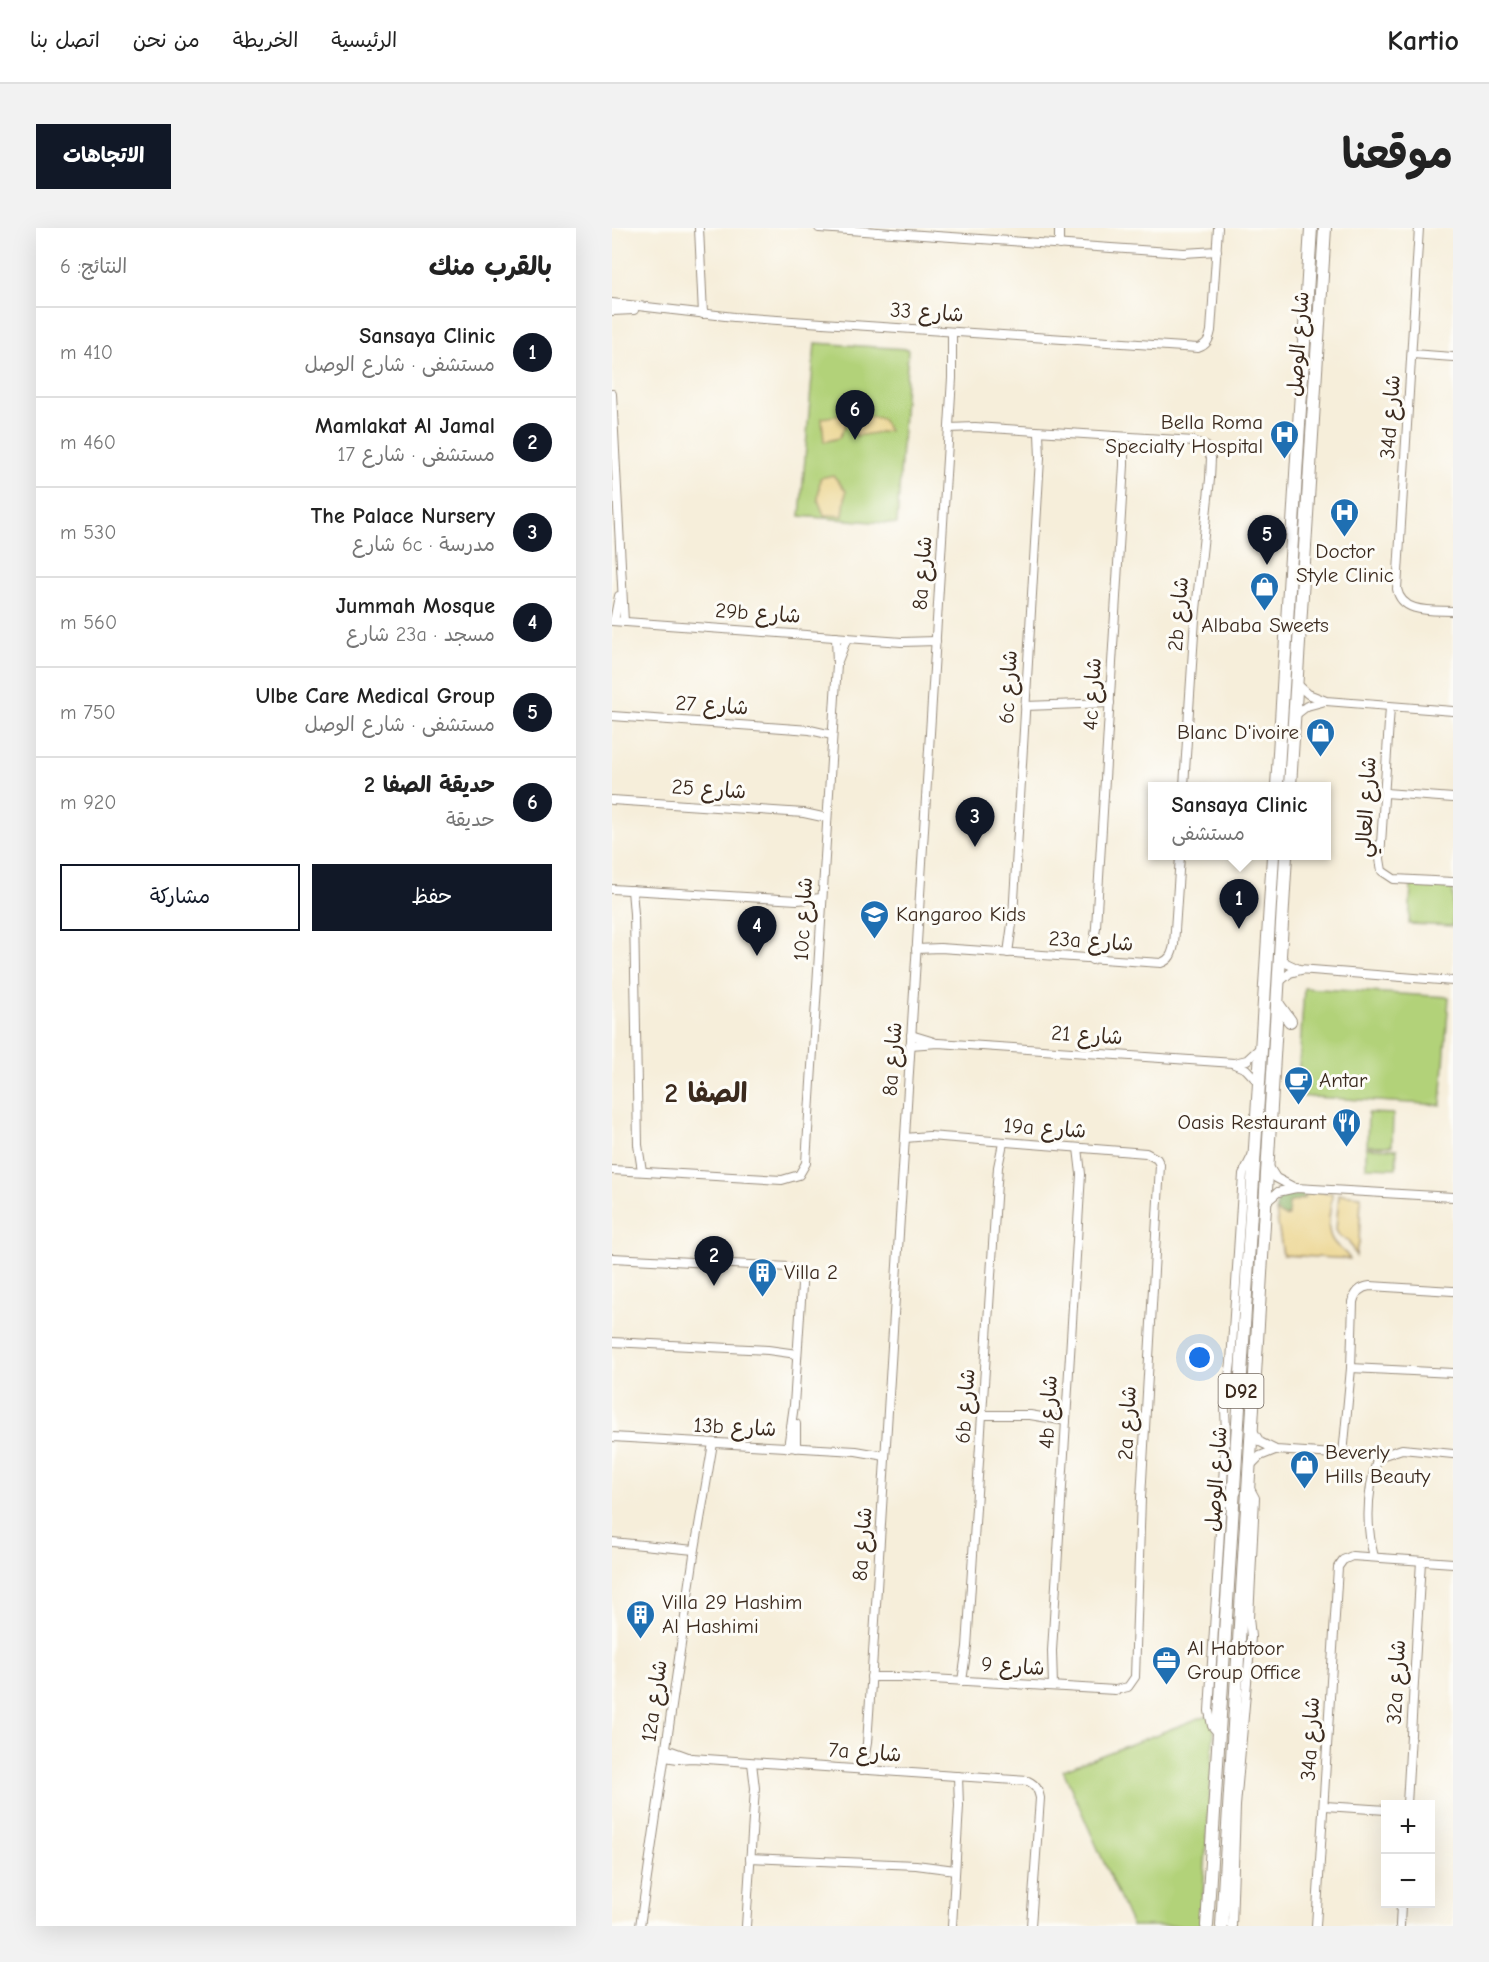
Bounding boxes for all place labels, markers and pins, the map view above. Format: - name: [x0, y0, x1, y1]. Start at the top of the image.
- pin: 6: [836, 390, 874, 440]
- place label: Bella Roma Specialty Hospital: [1105, 410, 1263, 458]
- hospital icon: Bella Roma Specialty Hospital: [1268, 418, 1300, 460]
- hospital icon: Doctor Style Clinic: [1329, 496, 1361, 538]
- pin: 5: [1248, 516, 1286, 565]
- place label: Doctor Style Clinic: [1296, 539, 1394, 587]
- shop icon: Albaba Sweets: [1249, 570, 1281, 612]
- place label: Albaba Sweets: [1201, 613, 1329, 637]
- shop icon: Blanc D'ivoire: [1304, 716, 1336, 758]
- place label: Blanc D'ivoire: [1177, 720, 1299, 744]
- pin: 3: [956, 798, 994, 847]
- pin: 1: [1220, 880, 1258, 929]
- school or university icon: Kangaroo Kids: [859, 898, 891, 940]
- place label: Kangaroo Kids: [896, 902, 1026, 926]
- pin: 4: [738, 906, 776, 956]
- cafe icon: Antar: [1282, 1064, 1314, 1106]
- place label: Antar: [1319, 1068, 1368, 1092]
- restaurant icon: Oasis Restaurant: [1331, 1106, 1363, 1148]
- place label: Oasis Restaurant: [1178, 1110, 1327, 1134]
- pin: 2: [694, 1236, 734, 1286]
- building icon: Villa 2: [747, 1256, 779, 1298]
- place label: Villa 2: [784, 1260, 838, 1284]
- place label: Beverly Hills Beauty: [1325, 1440, 1431, 1488]
- shop icon: Beverly Hills Beauty: [1288, 1448, 1320, 1490]
- place label: Villa 29 Hashim Al Hashimi: [662, 1590, 802, 1638]
- building icon: Villa 29 Hashim Al Hashimi: [625, 1598, 657, 1640]
- place label: Al Habtoor Group Office: [1187, 1636, 1301, 1684]
- office icon: Al Habtoor Group Office: [1150, 1644, 1182, 1686]

